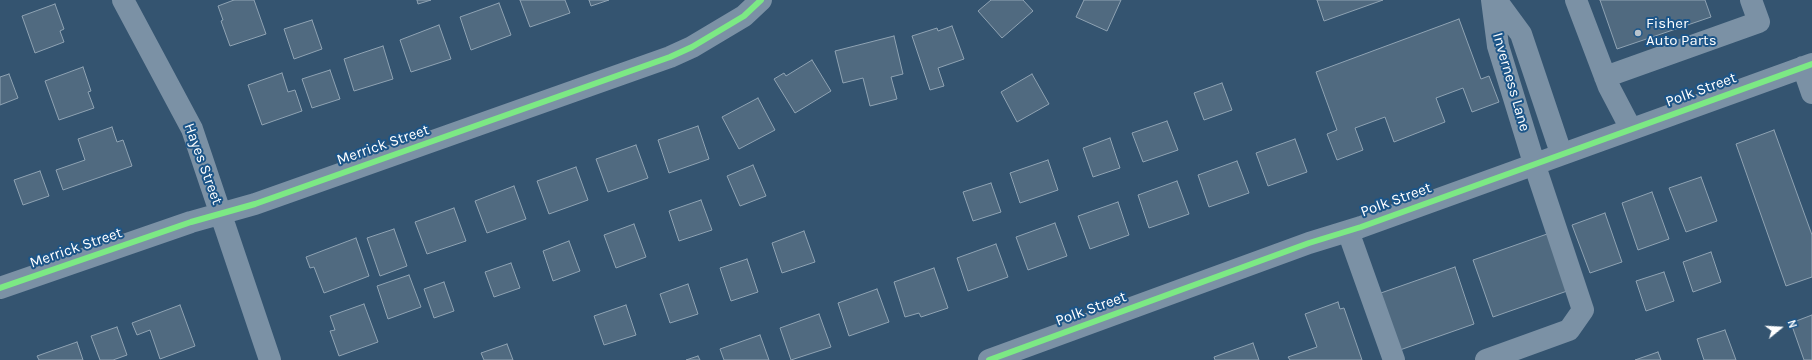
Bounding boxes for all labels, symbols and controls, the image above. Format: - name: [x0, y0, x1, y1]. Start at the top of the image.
- place label: Fisher Auto Parts: [1646, 15, 1717, 50]
- marker: Fisher Auto Parts: [1633, 28, 1643, 38]
- street label: Inverness Lane: [1488, 30, 1534, 134]
- street label: Polk Street: [1663, 69, 1739, 111]
- street label: Hayes Street: [180, 121, 226, 207]
- street label: Merrick Street: [334, 121, 432, 169]
- street label: Polk Street: [1358, 179, 1434, 221]
- street label: Merrick Street: [27, 224, 125, 272]
- street label: Polk Street: [1053, 288, 1129, 330]
- north arrow: [1760, 308, 1800, 348]
- text: N: [1784, 318, 1799, 330]

